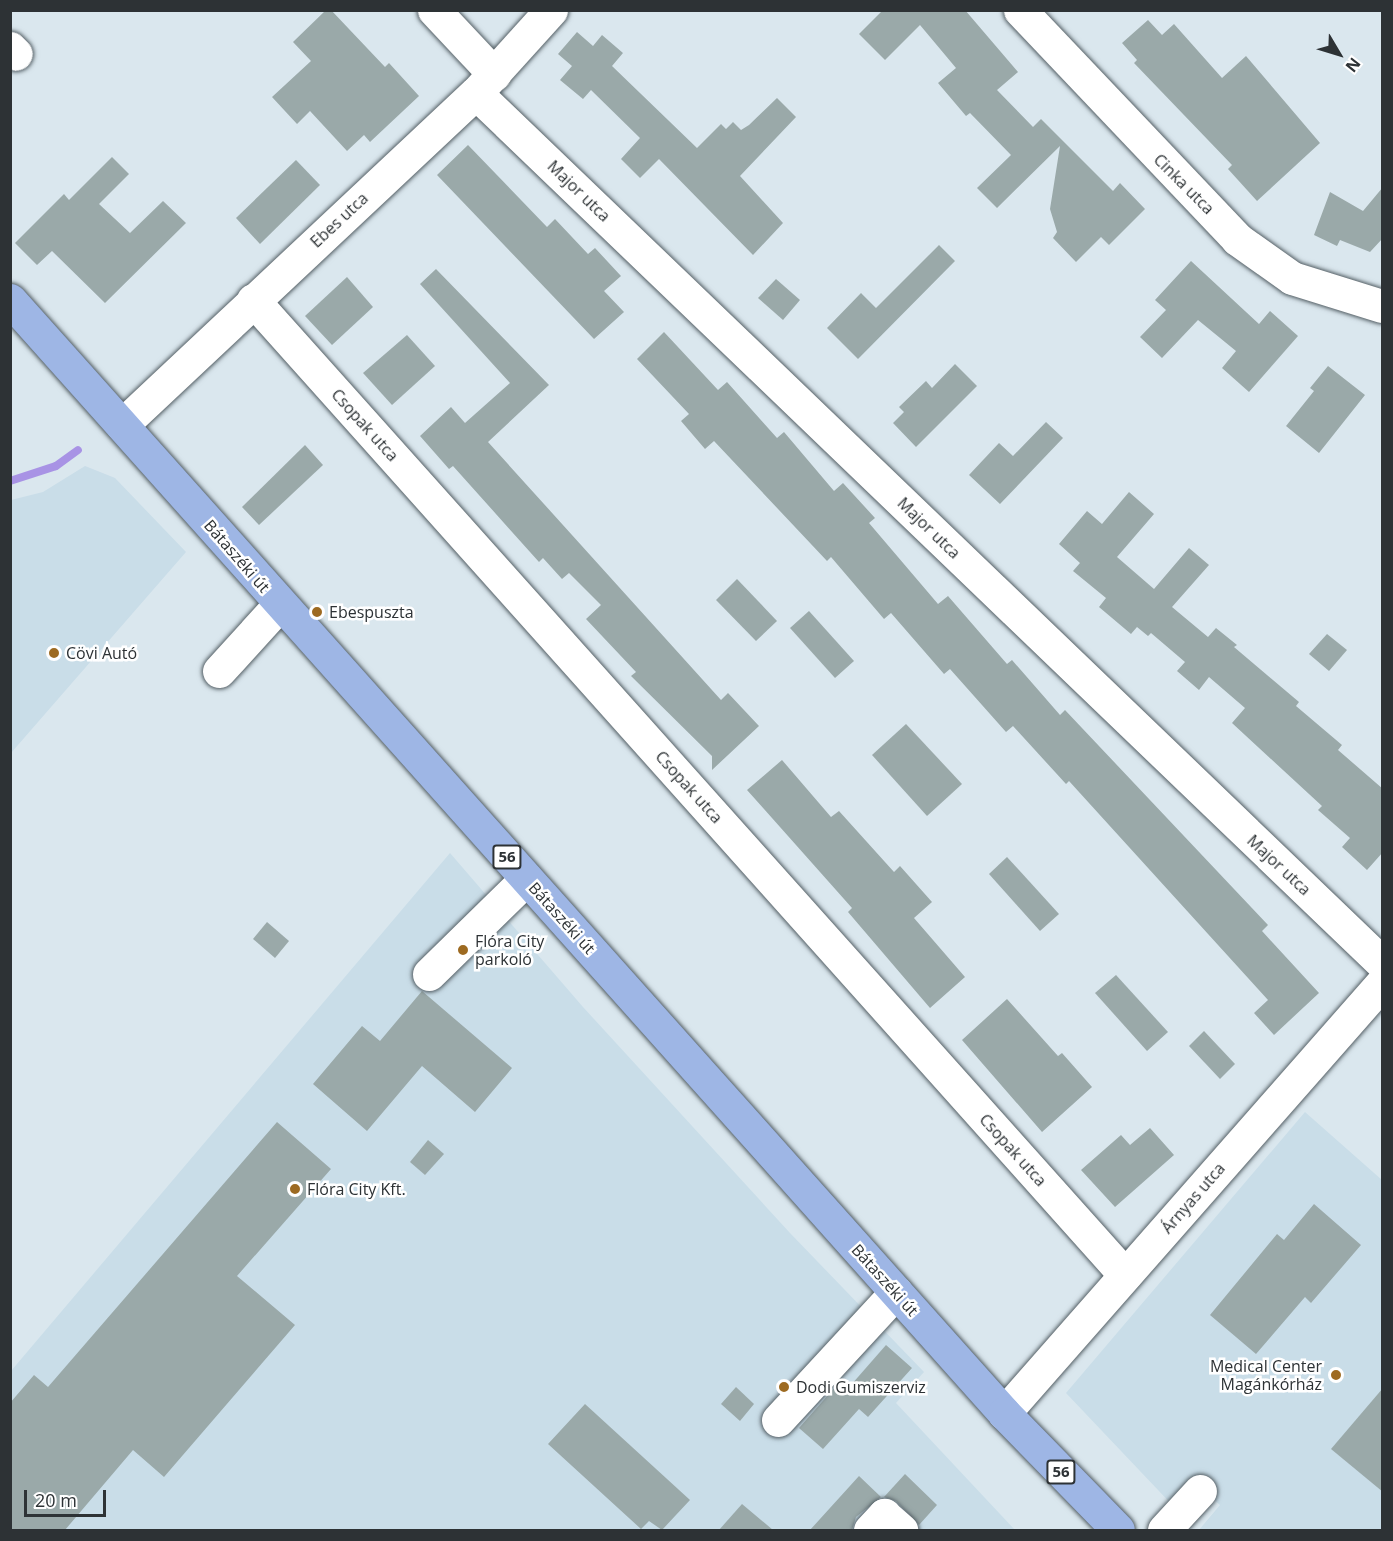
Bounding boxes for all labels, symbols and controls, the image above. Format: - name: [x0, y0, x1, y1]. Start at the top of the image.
- north arrow: [1309, 24, 1369, 84]
- text: N: [1341, 53, 1366, 77]
- street label: Cinka utca: [1150, 150, 1218, 218]
- street label: Major utca: [544, 156, 614, 226]
- street label: Ebes utca: [306, 189, 372, 251]
- street label: Csopak utca: [328, 385, 402, 465]
- street label: Major utca: [894, 493, 964, 563]
- street label: Bátaszéki út: [200, 516, 274, 596]
- place label: Ebespuszta: [329, 602, 414, 622]
- marker: Ebespuszta: [310, 605, 324, 619]
- place label: Cövi Autó: [66, 643, 137, 663]
- marker: Cövi Autó: [47, 646, 61, 660]
- street label: Csopak utca: [652, 747, 726, 827]
- street label: Major utca: [1243, 831, 1315, 899]
- road number: 56: [492, 845, 522, 869]
- street label: Bátaszéki út: [525, 878, 599, 958]
- place label: Flóra City parkoló: [475, 931, 544, 969]
- marker: Flóra City parkoló: [456, 943, 470, 957]
- street label: Csopak utca: [976, 1110, 1050, 1190]
- street label: Árnyas utca: [1157, 1159, 1229, 1237]
- place label: Flóra City Kft.: [307, 1179, 406, 1199]
- marker: Flóra City Kft.: [288, 1182, 302, 1196]
- street label: Bátaszéki út: [848, 1240, 922, 1320]
- place label: Medical Center Magánkórház: [1210, 1356, 1322, 1394]
- marker: Medical Center Magánkórház: [1327, 1366, 1345, 1384]
- place label: Dodi Gumiszerviz: [796, 1377, 926, 1397]
- marker: Dodi Gumiszerviz: [777, 1380, 791, 1394]
- road number: 56: [1046, 1460, 1076, 1484]
- scale bar: [27, 1478, 110, 1516]
- text: 20 m: [35, 1488, 77, 1512]

